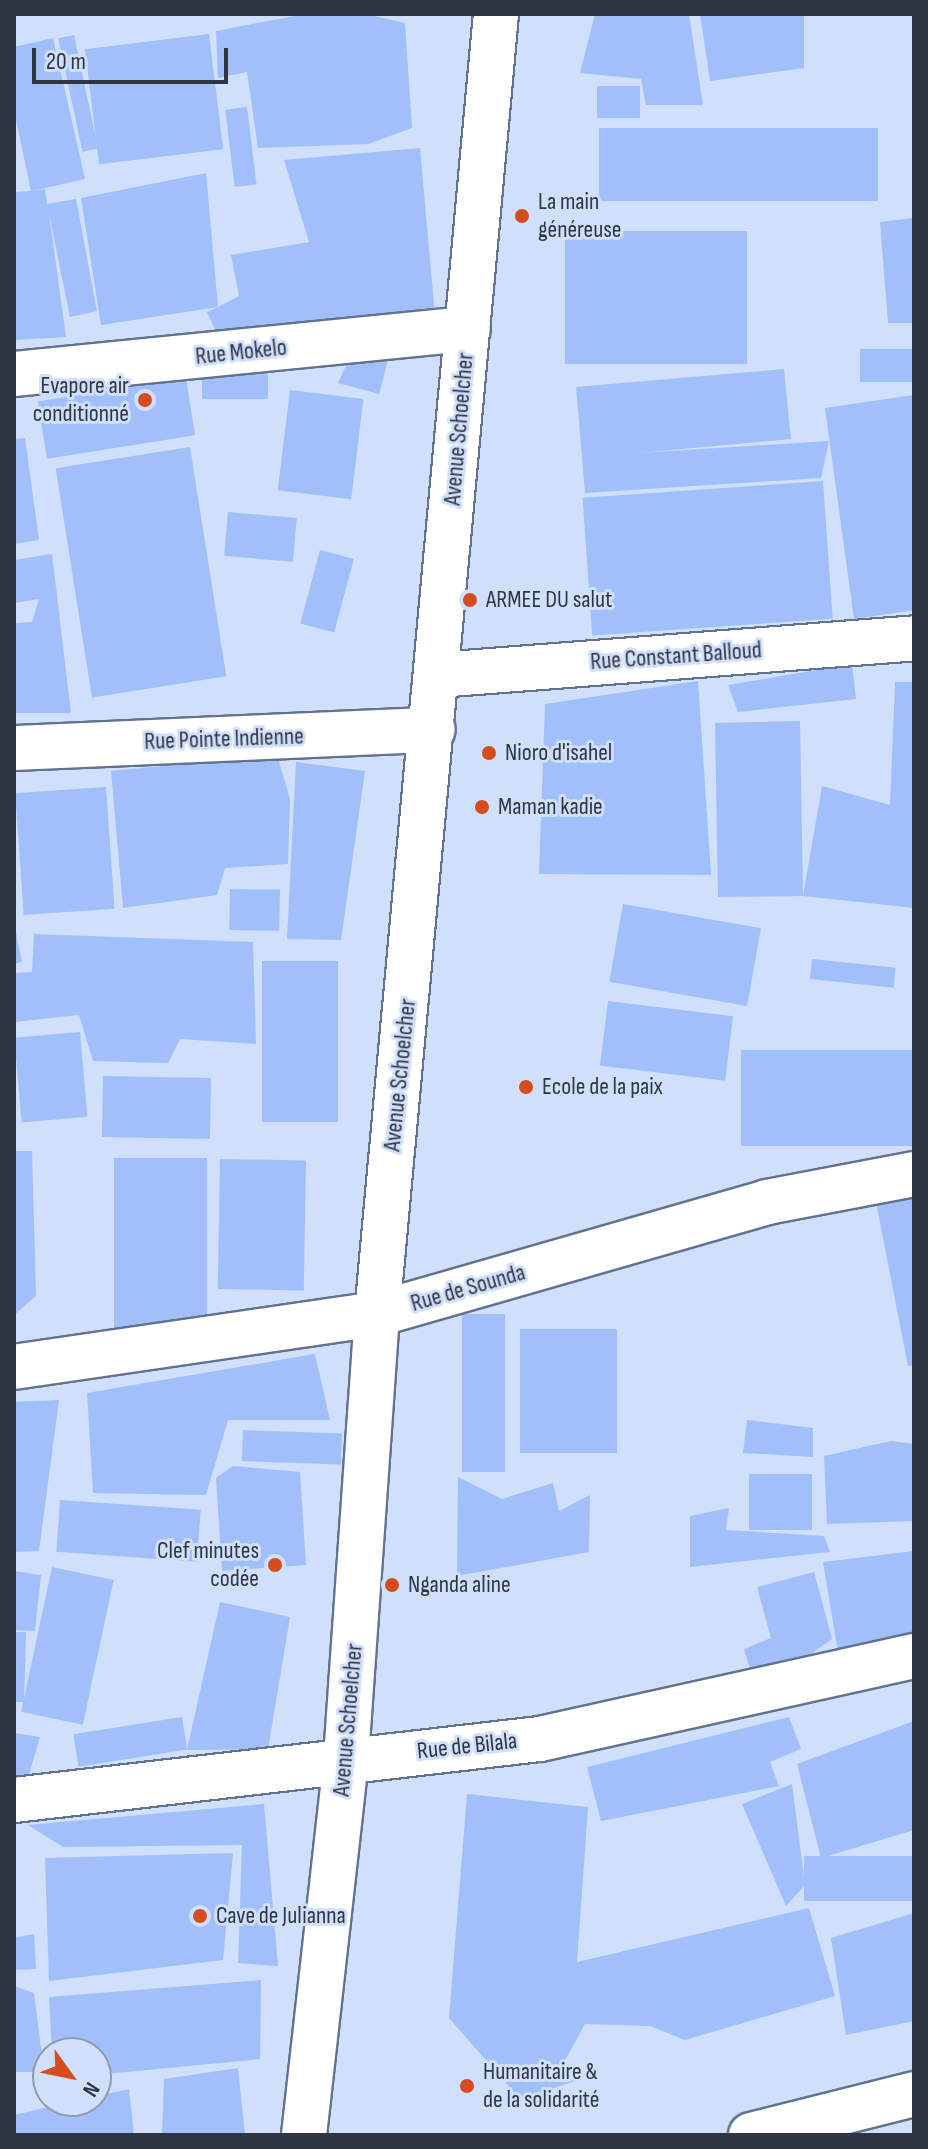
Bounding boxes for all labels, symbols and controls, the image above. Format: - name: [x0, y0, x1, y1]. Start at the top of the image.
- scale bar: [36, 32, 232, 82]
- text: 20 m: [46, 47, 86, 76]
- place label: La main généreuse: [538, 188, 621, 244]
- marker: La main généreuse: [513, 207, 531, 225]
- street label: Rue Mokelo: [194, 333, 288, 371]
- street label: Avenue Schoelcher: [438, 351, 480, 507]
- place label: Evapore air conditionné: [33, 372, 129, 428]
- marker: Evapore air conditionné: [136, 391, 154, 409]
- place label: ARMEE DU salut: [486, 586, 612, 614]
- marker: ARMEE DU salut: [461, 591, 479, 609]
- street label: Rue Constant Balloud: [589, 636, 763, 676]
- street label: Rue Pointe Indienne: [144, 722, 304, 756]
- place label: Nioro d'isahel: [505, 739, 612, 767]
- marker: Nioro d'isahel: [480, 744, 498, 762]
- place label: Maman kadie: [498, 793, 603, 821]
- marker: Maman kadie: [473, 798, 491, 816]
- street label: Avenue Schoelcher: [378, 997, 422, 1153]
- place label: Ecole de la paix: [542, 1073, 663, 1101]
- marker: Ecole de la paix: [517, 1078, 535, 1096]
- street label: Rue de Sounda: [407, 1258, 529, 1318]
- place label: Clef minutes codée: [157, 1537, 259, 1593]
- marker: Clef minutes codée: [266, 1556, 284, 1574]
- place label: Nganda aline: [408, 1571, 511, 1599]
- marker: Nganda aline: [383, 1576, 401, 1594]
- street label: Avenue Schoelcher: [327, 1642, 369, 1798]
- street label: Rue de Bilala: [415, 1726, 519, 1766]
- place label: Cave de Julianna: [216, 1902, 346, 1930]
- marker: Cave de Julianna: [191, 1907, 209, 1925]
- north arrow: [32, 2037, 112, 2117]
- place label: Humanitaire & de la solidarité: [483, 2058, 599, 2114]
- text: N: [76, 2077, 105, 2102]
- marker: Humanitaire & de la solidarité: [458, 2077, 476, 2095]

